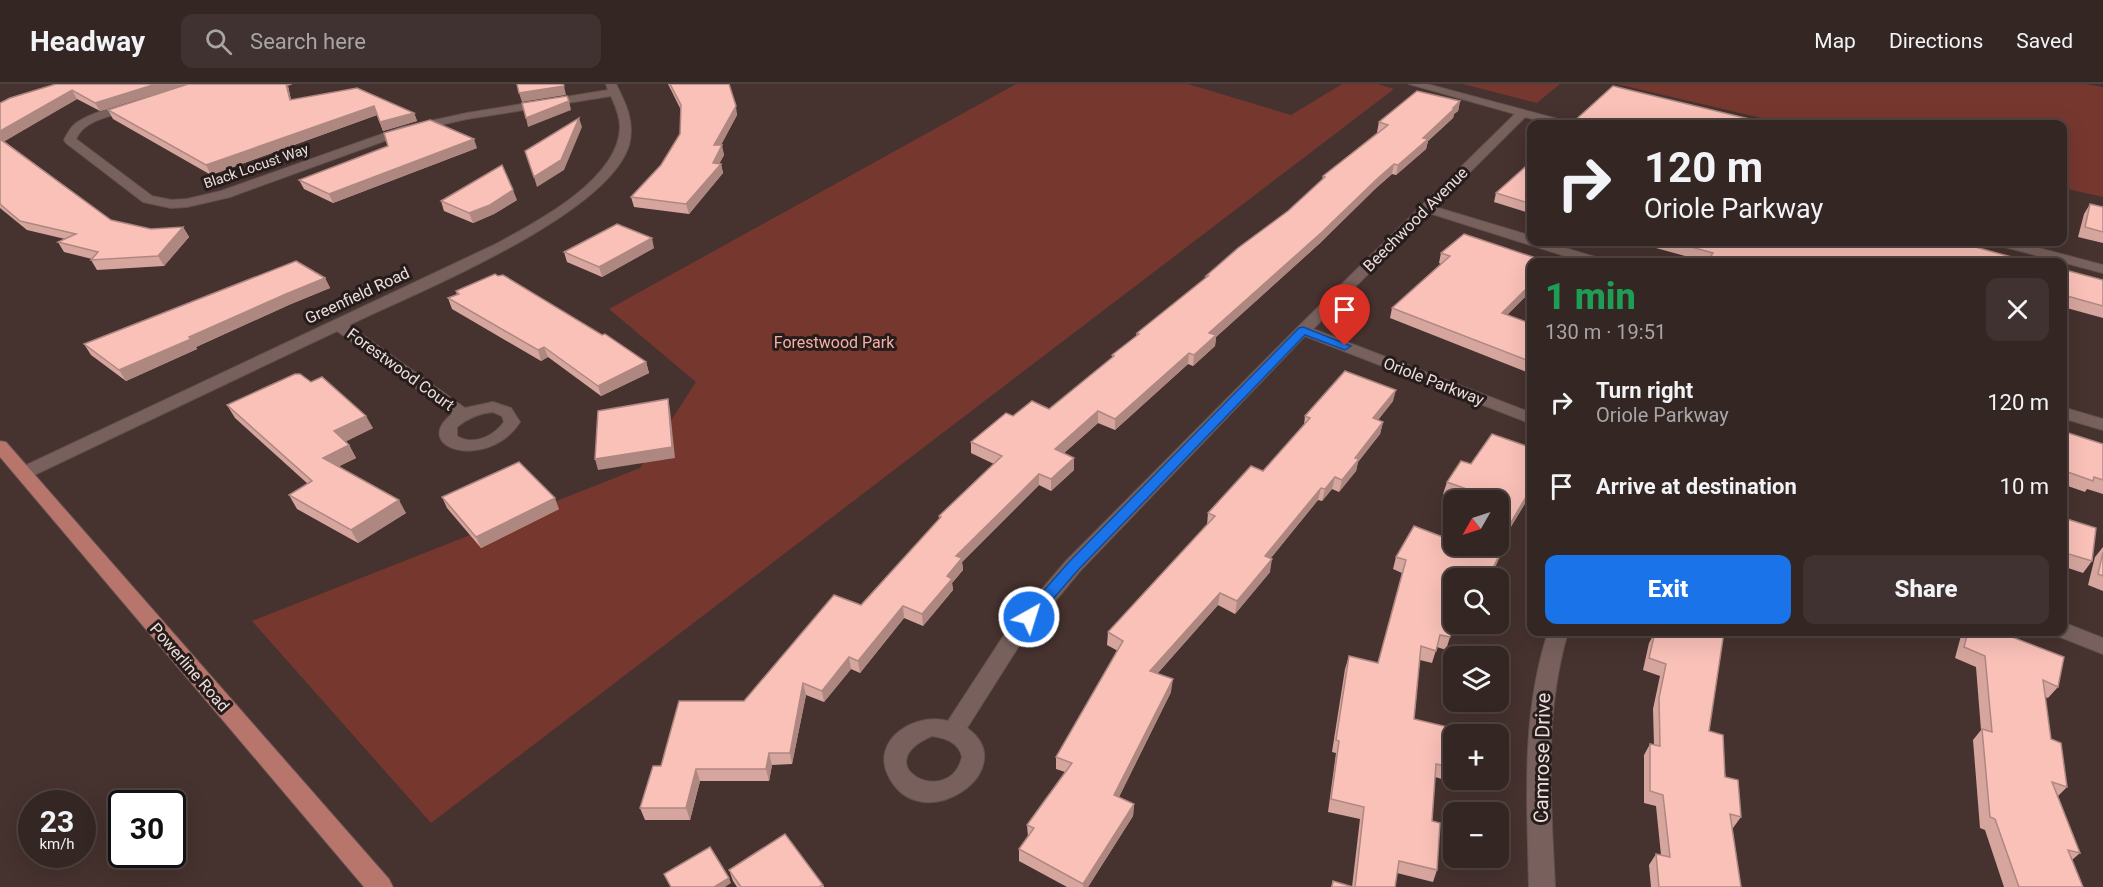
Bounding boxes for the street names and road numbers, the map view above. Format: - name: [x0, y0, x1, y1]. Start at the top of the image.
- street label: Black Locust Way: [201, 140, 311, 191]
- street label: Beechwood Avenue: [1359, 163, 1471, 275]
- street label: Greenfield Road: [302, 263, 412, 328]
- street label: Forestwood Court: [343, 324, 458, 415]
- street label: Oriole Parkway: [1381, 354, 1487, 410]
- street label: Powerline Road: [146, 619, 233, 715]
- street label: Camrose Drive: [1529, 693, 1555, 823]

